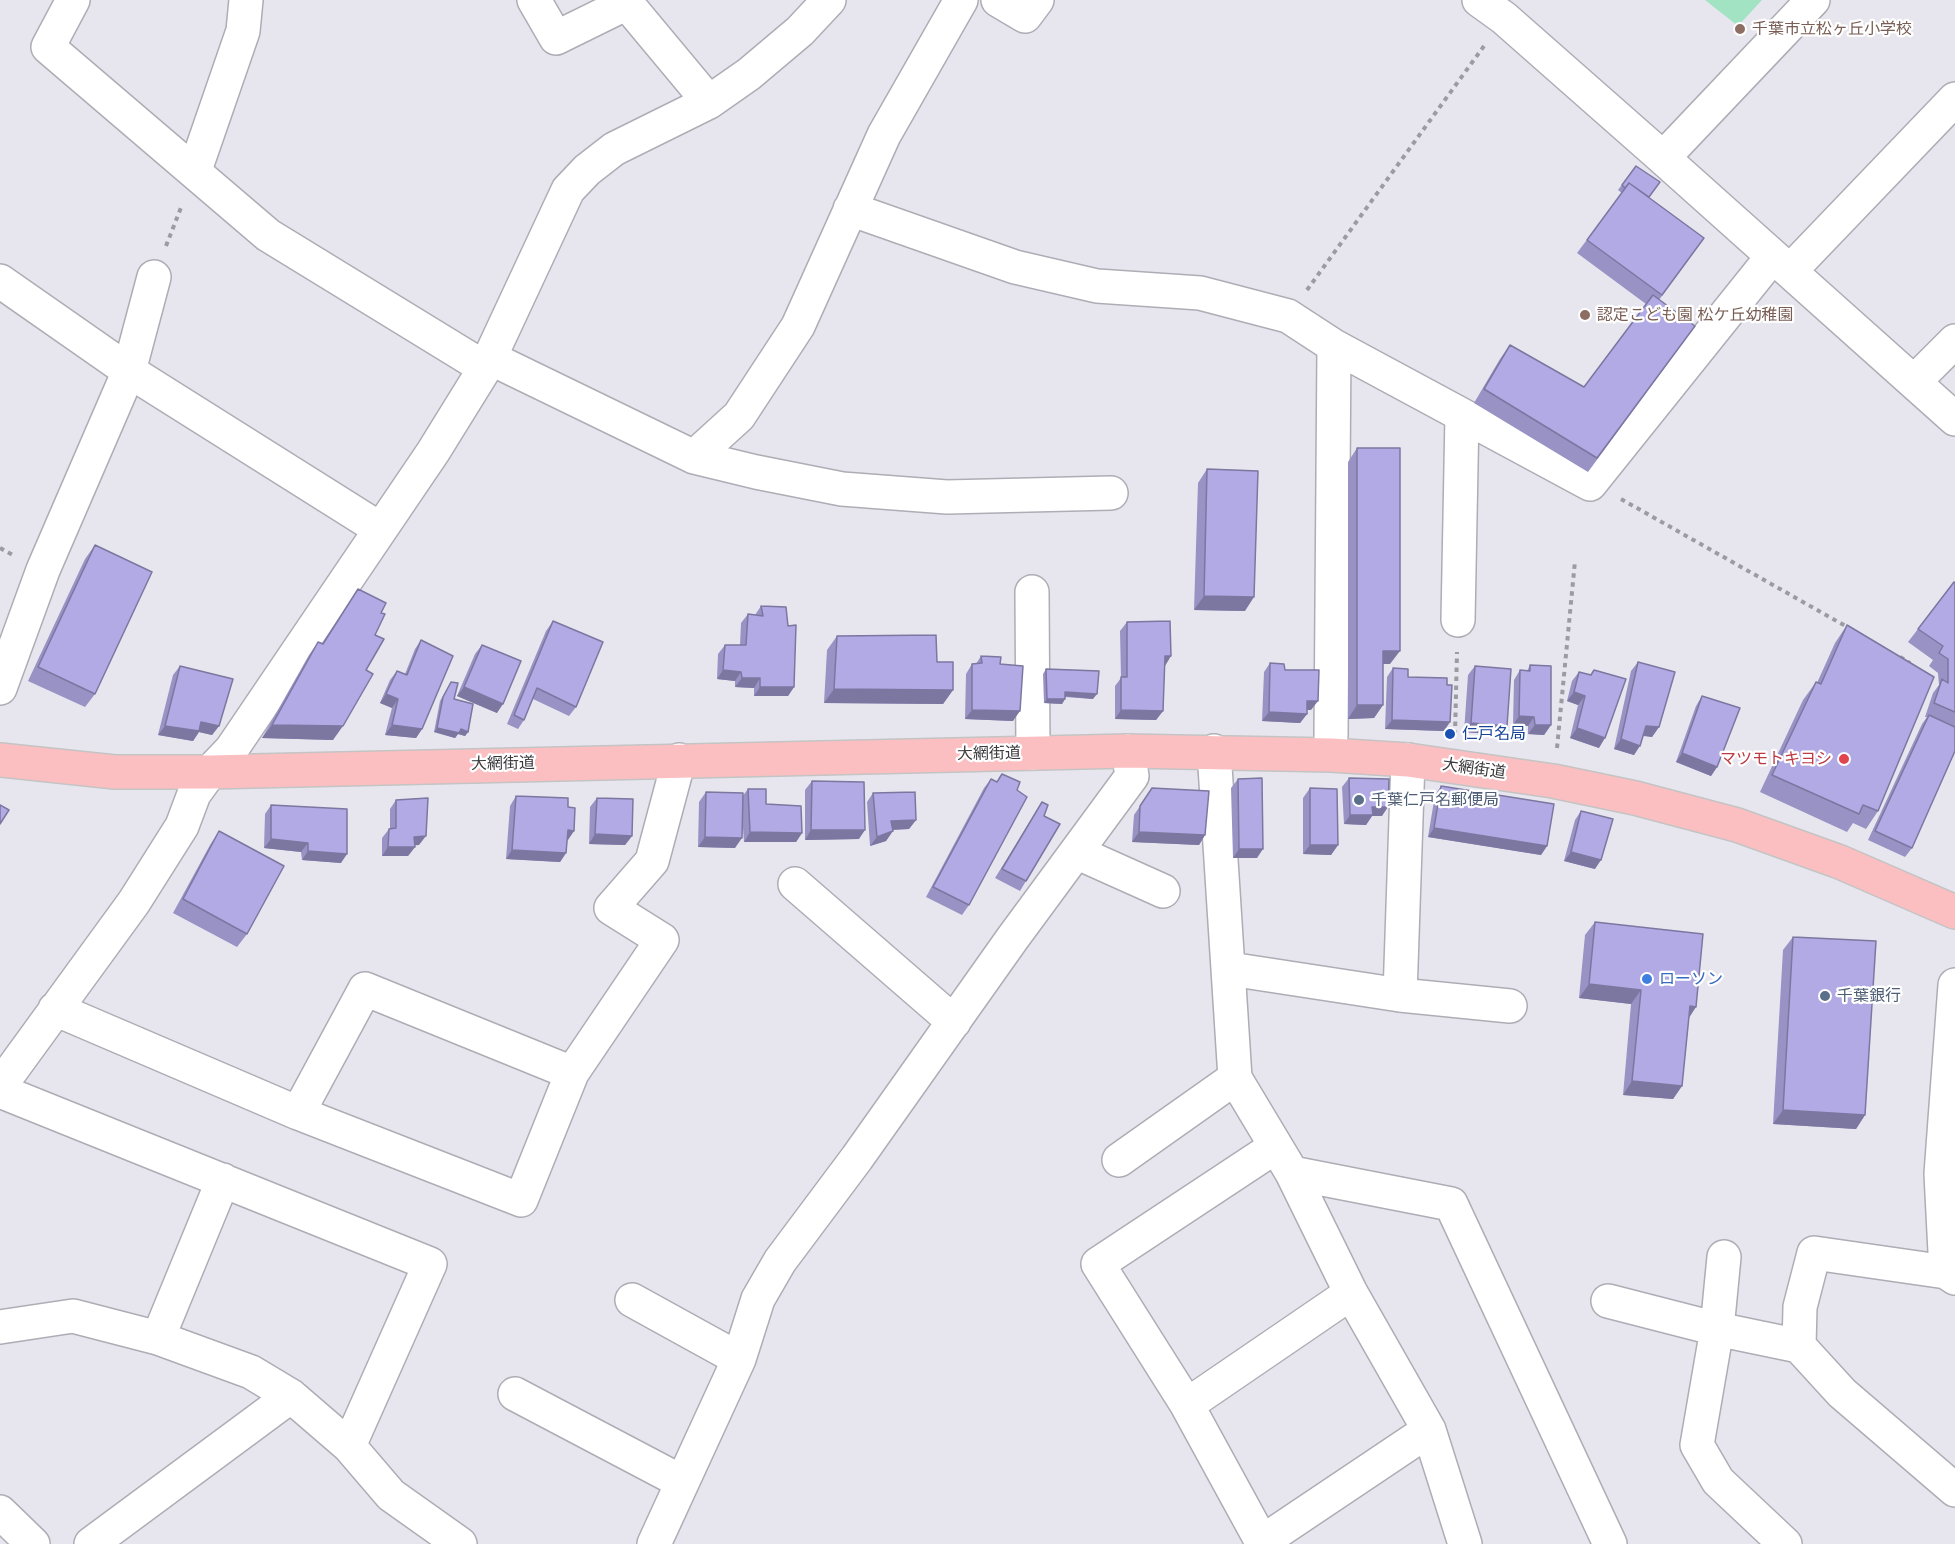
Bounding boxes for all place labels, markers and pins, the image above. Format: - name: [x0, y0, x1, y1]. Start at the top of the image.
- place label: 千葉市立松ヶ丘小学校: [1752, 19, 1912, 39]
- marker: 千葉市立松ヶ丘小学校: [1733, 22, 1747, 36]
- place label: 認定こども園 松ケ丘幼稚園: [1597, 305, 1794, 325]
- marker: 認定こども園 松ケ丘幼稚園: [1578, 308, 1592, 322]
- place label: 仁戸名局: [1462, 724, 1526, 744]
- marker: 仁戸名局: [1443, 727, 1457, 741]
- place label: マツモトキヨシ: [1720, 749, 1832, 769]
- marker: マツモトキヨシ: [1837, 752, 1851, 766]
- place label: 千葉仁戸名郵便局: [1371, 790, 1499, 810]
- marker: 千葉仁戸名郵便局: [1352, 793, 1366, 807]
- place label: ローソン: [1659, 969, 1723, 989]
- marker: ローソン: [1640, 972, 1654, 986]
- place label: 千葉銀行: [1837, 986, 1901, 1006]
- marker: 千葉銀行: [1818, 989, 1832, 1003]

